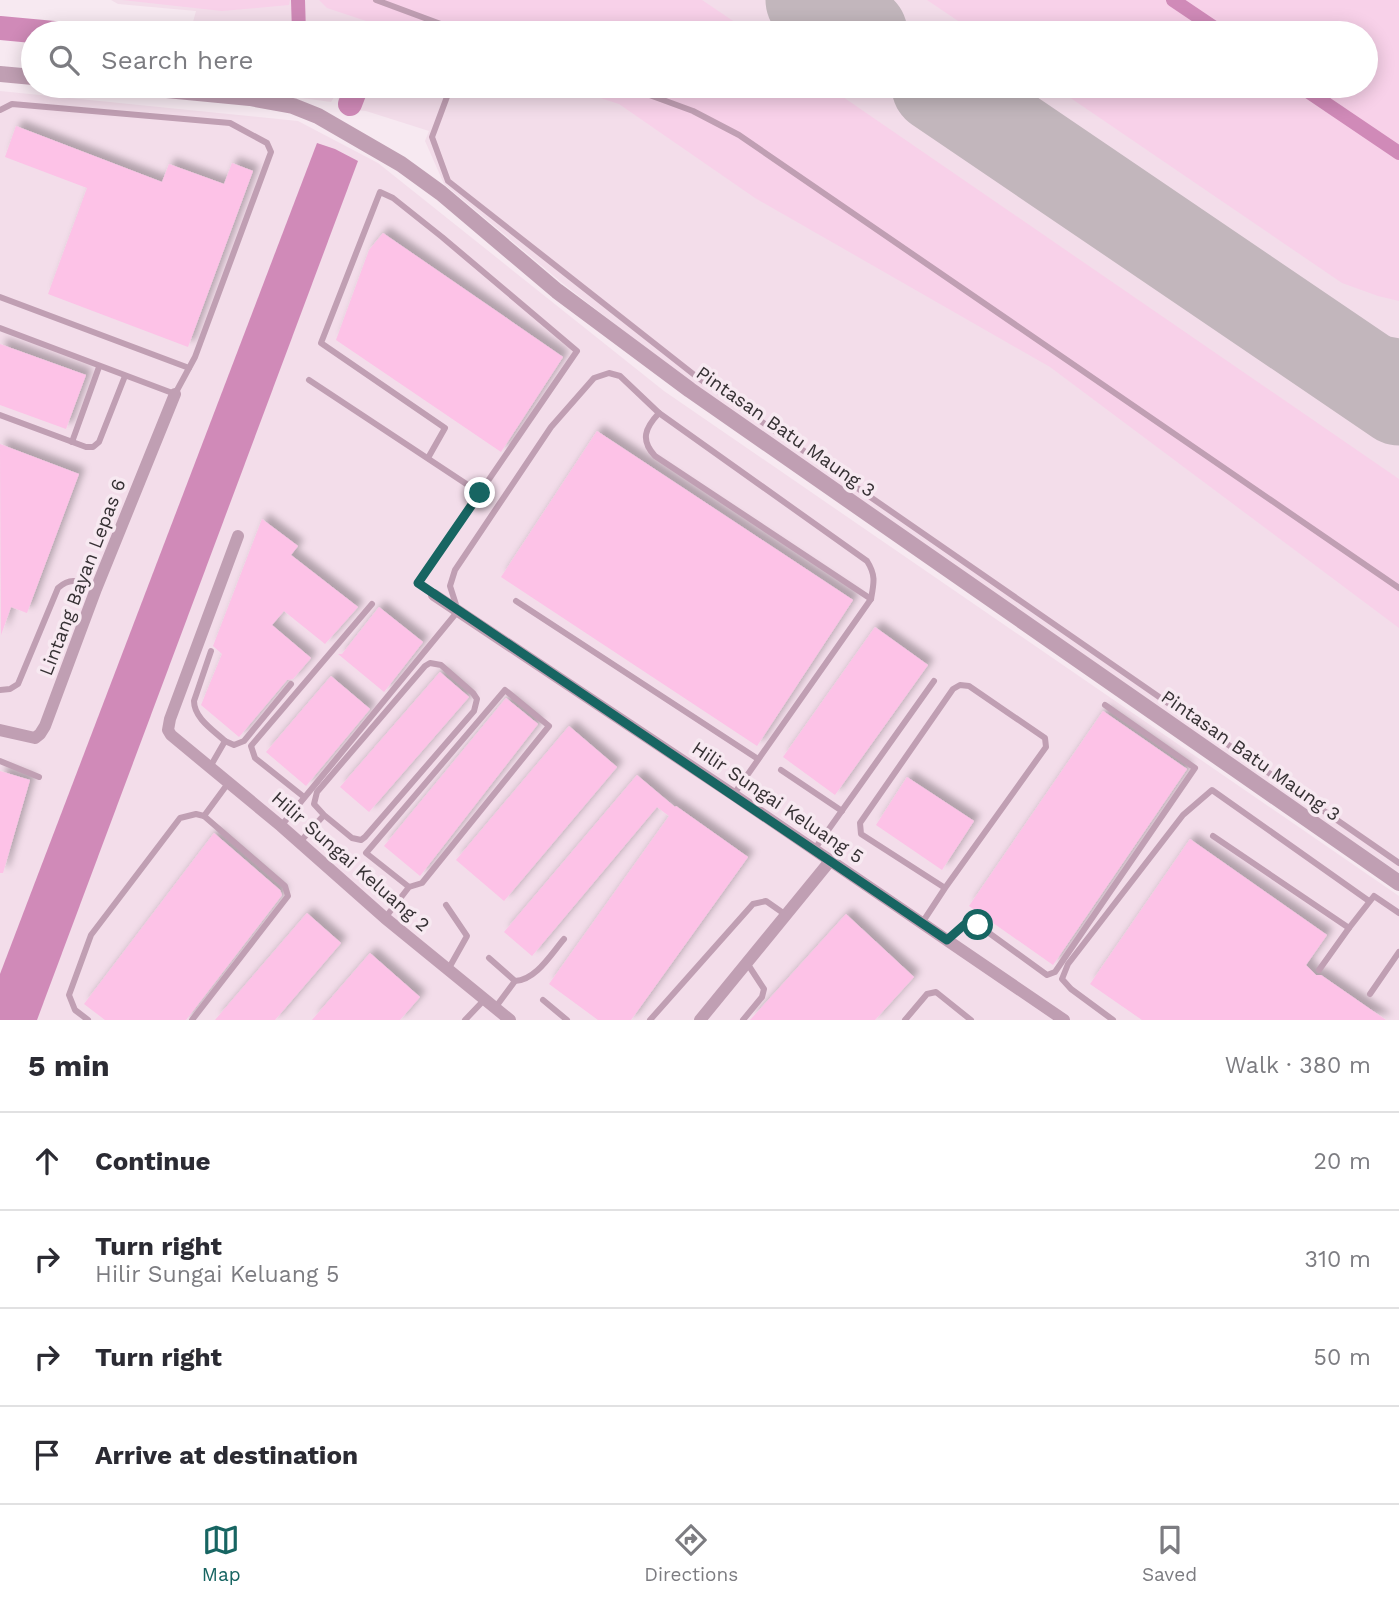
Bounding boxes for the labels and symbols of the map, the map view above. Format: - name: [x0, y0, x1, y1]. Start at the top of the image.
- street label: Pintasan Batu Maung 3: [692, 361, 880, 502]
- street label: Lintang Bayan Lepas 6: [34, 475, 131, 679]
- route end: [464, 477, 495, 508]
- street label: Pintasan Batu Maung 3: [1157, 685, 1345, 826]
- street label: Hilir Sungai Keluang 5: [688, 736, 868, 868]
- street label: Hilir Sungai Keluang 2: [267, 786, 434, 936]
- route start: [962, 909, 993, 940]

